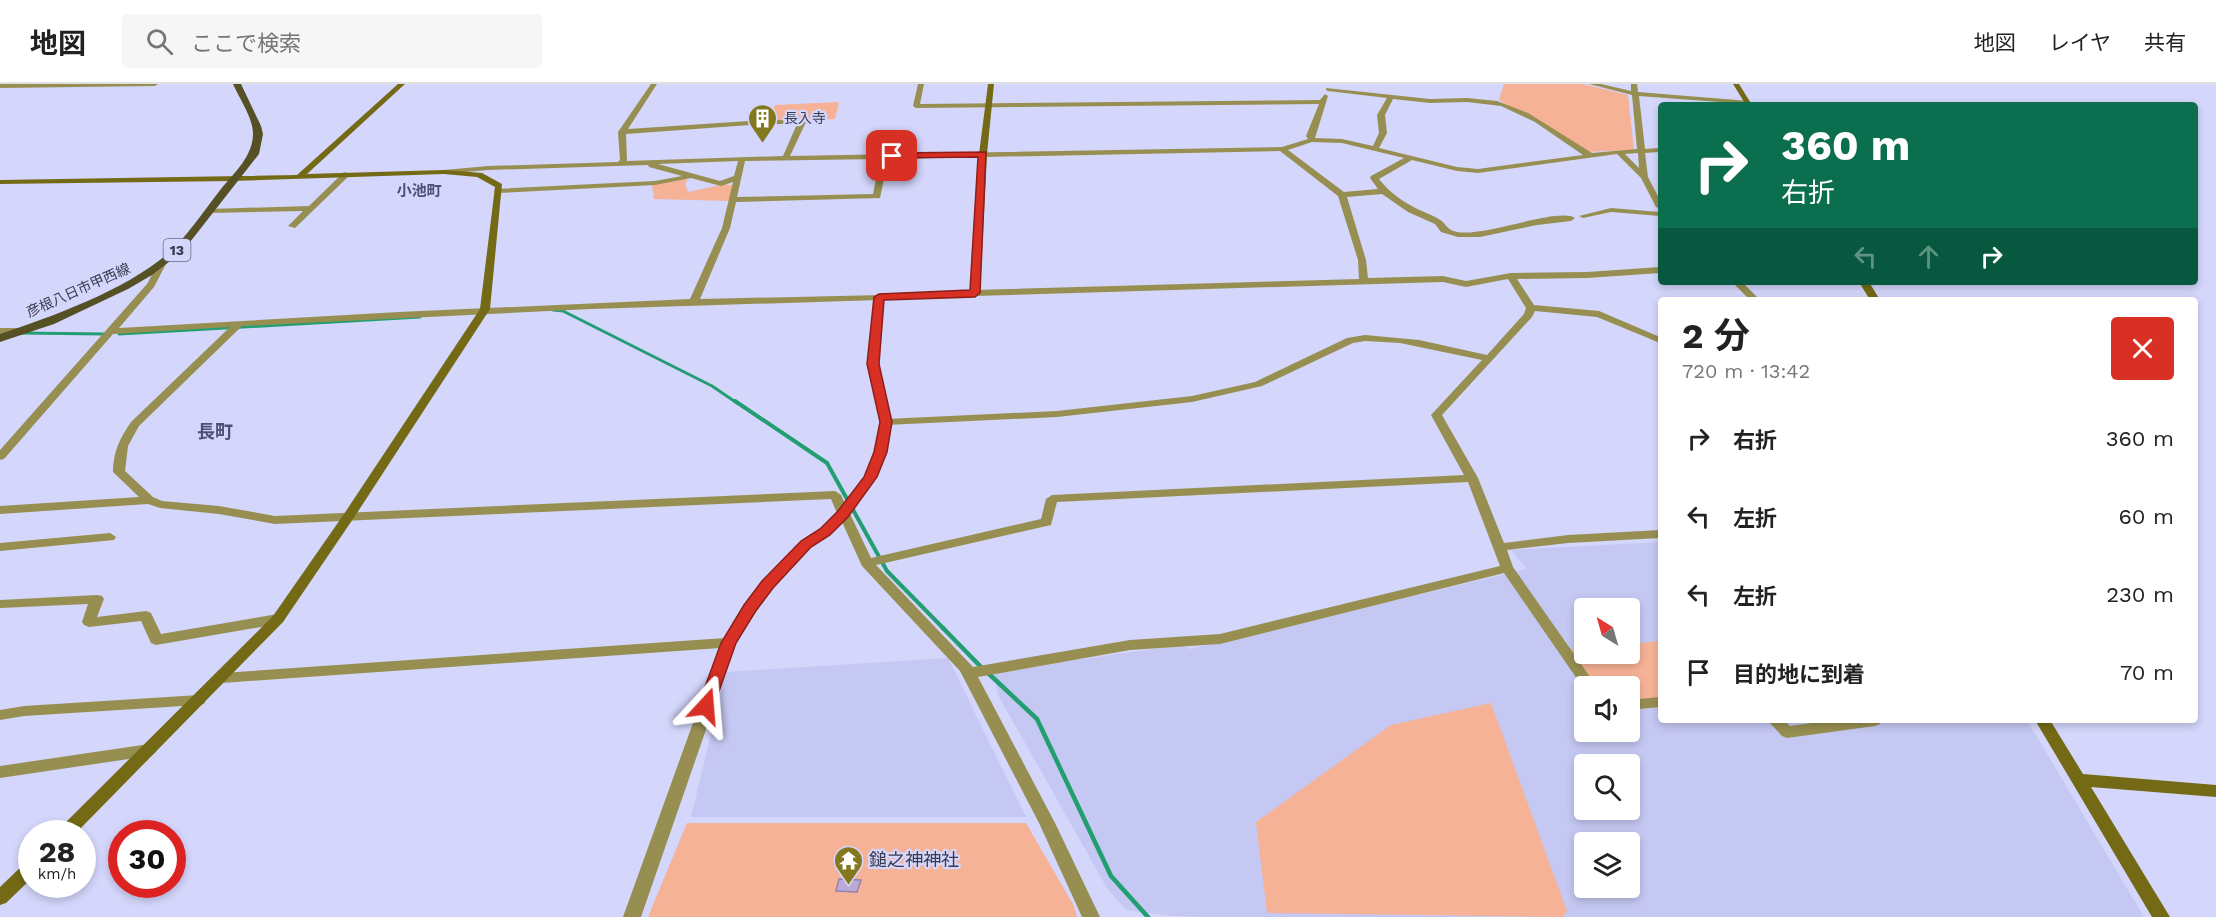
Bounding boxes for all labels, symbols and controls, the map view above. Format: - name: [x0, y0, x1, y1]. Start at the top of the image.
- search box: [122, 14, 542, 68]
- icon: search: [143, 25, 176, 58]
- text: 地図: [30, 27, 86, 60]
- text: 地図: [1974, 30, 2016, 55]
- text: レイヤ: [2049, 30, 2111, 55]
- text: 共有: [2144, 30, 2186, 55]
- text: ここで検索: [191, 31, 301, 56]
- building icon: 長入寺: [747, 102, 779, 144]
- place label: 長入寺: [784, 110, 826, 126]
- text: 360 m: [1781, 121, 1910, 170]
- icon: right: [1682, 126, 1760, 204]
- pin: [866, 130, 917, 181]
- icon: arrive: [875, 139, 908, 172]
- text: 右折: [1781, 177, 1835, 209]
- district label: 小池町: [396, 182, 442, 200]
- road number: 13: [164, 239, 190, 261]
- icon: left: [1849, 240, 1882, 273]
- icon: ahead: [1912, 240, 1945, 273]
- icon: right: [1975, 240, 2008, 273]
- street label: 彦根八日市甲西線: [24, 260, 132, 320]
- text: 2 分: [1682, 315, 1750, 357]
- button: close: [2111, 317, 2174, 380]
- text: 720 m · 13:42: [1682, 359, 1810, 383]
- district label: 長町: [197, 421, 233, 442]
- icon: right: [1682, 422, 1715, 455]
- text: 360 m: [2106, 426, 2174, 451]
- text: 右折: [1733, 428, 1777, 453]
- icon: left: [1682, 500, 1715, 533]
- text: 60 m: [2118, 504, 2174, 529]
- text: 左折: [1733, 506, 1777, 531]
- icon: left: [1682, 578, 1715, 611]
- text: 230 m: [2106, 582, 2174, 607]
- text: 左折: [1733, 584, 1777, 609]
- north arrow: [1574, 598, 1640, 664]
- map controls: [1574, 598, 1640, 898]
- icon: arrive: [1682, 656, 1715, 689]
- text: 70 m: [2120, 660, 2174, 685]
- text: 目的地に到着: [1733, 662, 1865, 687]
- position arrow: [674, 674, 738, 738]
- button: sound: [1574, 676, 1640, 742]
- button: search: [1574, 754, 1640, 820]
- speed limit sign: 30: [108, 820, 186, 898]
- button: layers: [1574, 832, 1640, 898]
- text: 28: [39, 834, 75, 869]
- temple icon: 鎚之神神社: [832, 844, 864, 886]
- place label: 鎚之神神社: [869, 849, 959, 870]
- text: km/h: [38, 865, 76, 883]

